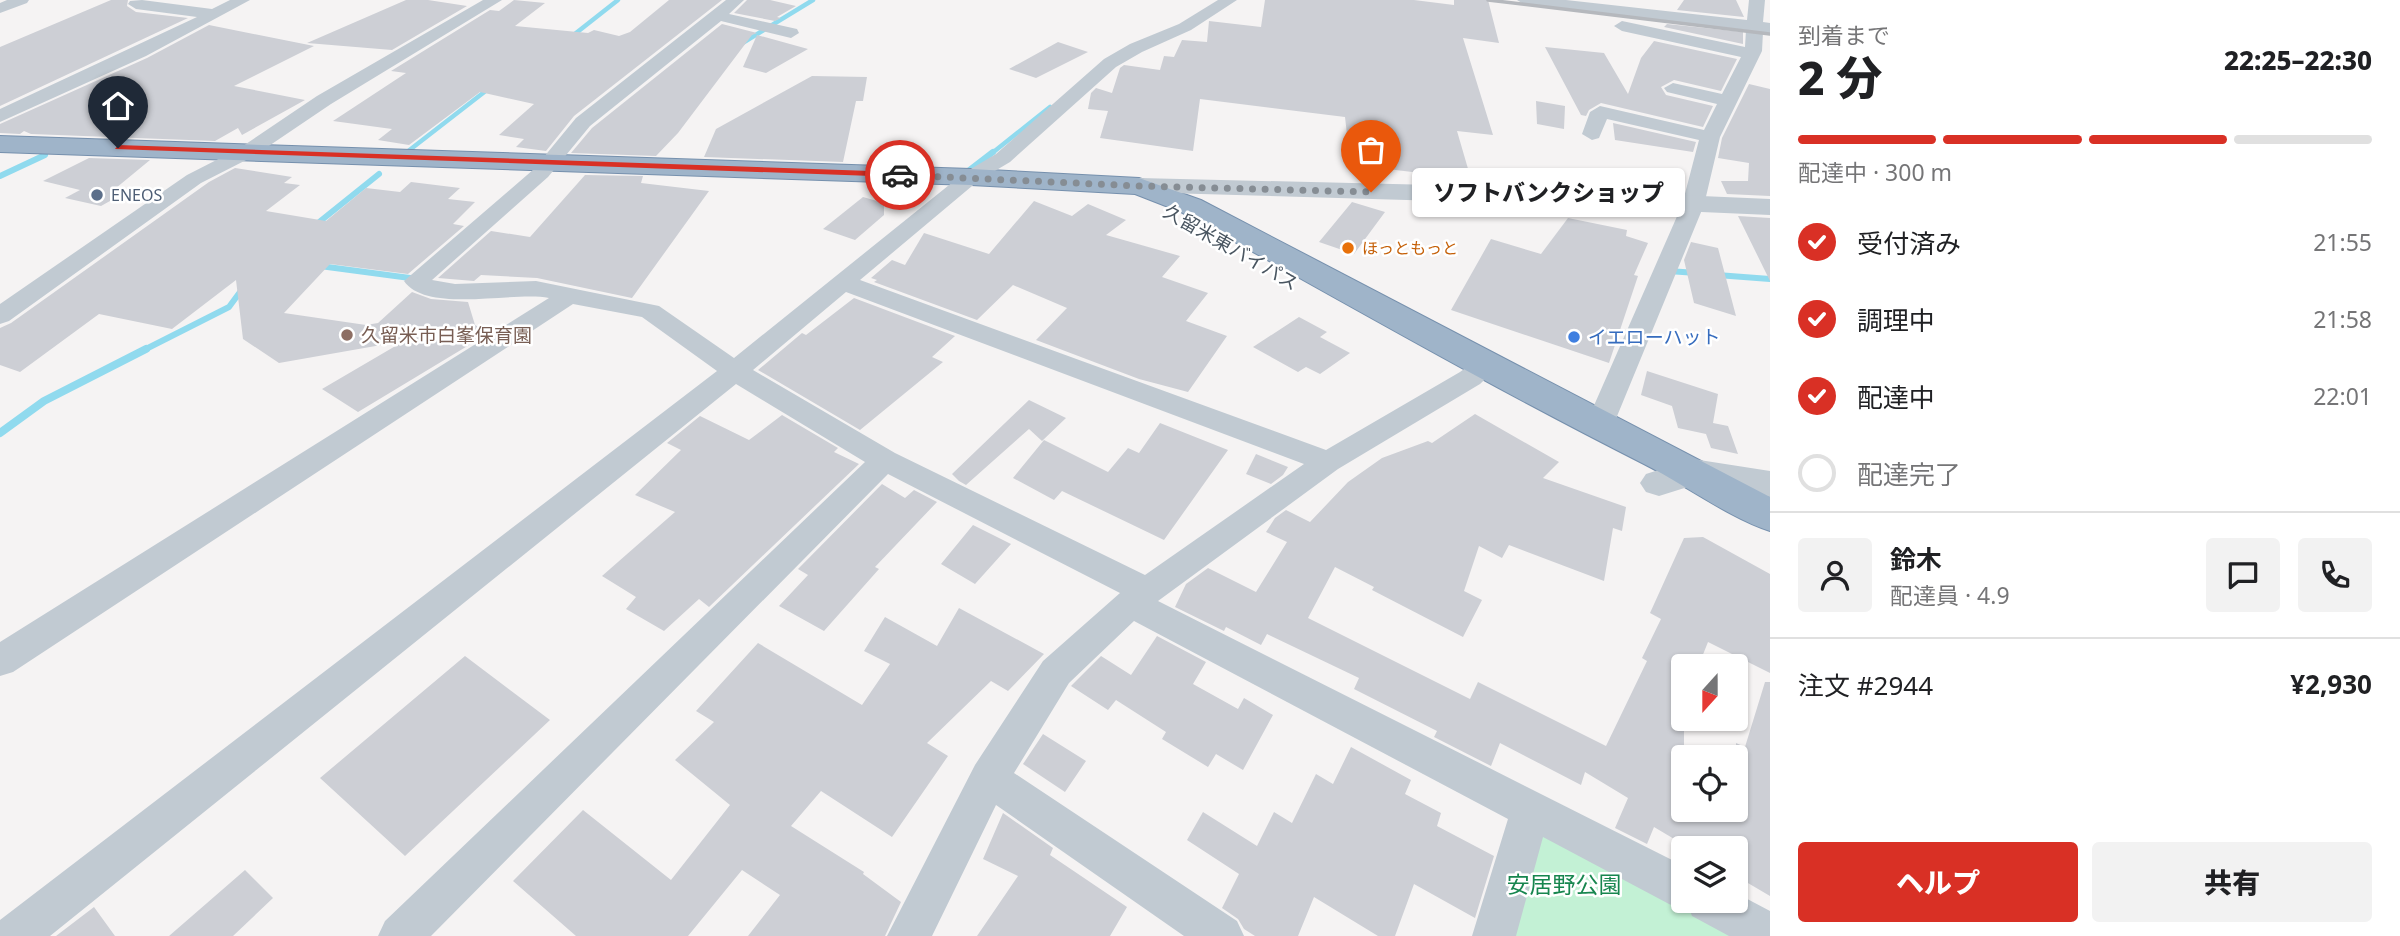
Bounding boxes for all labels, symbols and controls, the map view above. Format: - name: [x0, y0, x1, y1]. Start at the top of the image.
- text: 到着まで: [1798, 19, 1890, 51]
- text: 22:25–22:30: [2224, 42, 2372, 78]
- text: 2 分: [1798, 46, 1883, 108]
- pin: [88, 76, 148, 148]
- icon: home: [99, 87, 137, 125]
- pin: [1341, 120, 1401, 192]
- icon: bag: [1352, 131, 1390, 169]
- courier: [865, 140, 935, 210]
- icon: car: [881, 156, 919, 194]
- text: 配達中 · 300 m: [1798, 156, 1952, 188]
- callout: ソフトバンクショップ: [1413, 168, 1686, 216]
- text: ソフトバンクショップ: [1433, 176, 1664, 208]
- place label: ENEOS: [111, 184, 162, 206]
- marker: ENEOS: [89, 187, 105, 203]
- street label: 久留米東バイパス: [1159, 198, 1303, 296]
- icon: check: [1798, 223, 1836, 261]
- text: 受付済み: [1857, 225, 1961, 261]
- text: 21:55: [2313, 226, 2372, 258]
- place label: ほっともっと: [1362, 237, 1458, 259]
- marker: ほっともっと: [1340, 240, 1356, 256]
- icon: check: [1798, 300, 1836, 338]
- text: 調理中: [1857, 302, 1935, 338]
- text: 21:58: [2313, 303, 2372, 335]
- place label: 久留米市白峯保育園: [361, 322, 532, 348]
- place label: イエローハット: [1588, 324, 1720, 350]
- marker: 久留米市白峯保育園: [339, 327, 355, 343]
- marker: イエローハット: [1566, 329, 1582, 345]
- icon: check: [1798, 377, 1836, 415]
- text: 配達中: [1857, 379, 1935, 415]
- text: 22:01: [2313, 380, 2372, 412]
- text: 配達完了: [1857, 456, 1961, 492]
- button: person: [1798, 538, 1872, 612]
- button: chat: [2206, 538, 2280, 612]
- button: phone: [2298, 538, 2372, 612]
- text: 鈴木: [1890, 541, 1942, 577]
- text: 配達員 · 4.9: [1890, 579, 2010, 611]
- north arrow: [1671, 654, 1748, 732]
- map controls: [1671, 654, 1748, 913]
- text: ¥2,930: [2290, 666, 2372, 702]
- text: 注文 #2944: [1798, 667, 1933, 703]
- button: locate: [1671, 745, 1748, 822]
- button: layers: [1671, 836, 1748, 913]
- button: ヘルプ: [1798, 842, 2078, 922]
- button: 共有: [2092, 842, 2372, 922]
- park label: 安居野公園: [1507, 868, 1622, 900]

